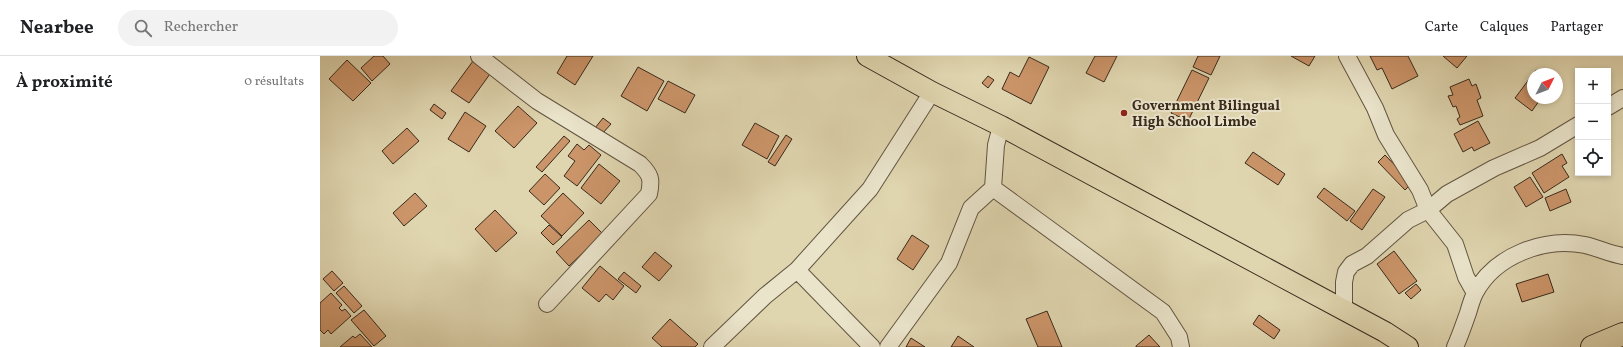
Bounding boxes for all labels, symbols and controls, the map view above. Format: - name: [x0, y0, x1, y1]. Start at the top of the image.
- search box: [118, 10, 398, 46]
- text: Nearbee: [20, 15, 94, 41]
- icon: search: [132, 17, 154, 39]
- text: Rechercher: [164, 17, 238, 38]
- text: Carte: [1425, 18, 1458, 37]
- text: Calques: [1480, 18, 1528, 37]
- text: Partager: [1550, 18, 1603, 37]
- north arrow: [1527, 68, 1563, 104]
- map controls: [1575, 68, 1611, 176]
- button: +: [1575, 68, 1611, 104]
- text: À proximité: [16, 71, 113, 94]
- text: 0 résultats: [244, 73, 304, 91]
- place label: Government Bilingual High School Limbe: [1132, 97, 1280, 132]
- button: −: [1575, 104, 1611, 140]
- marker: Government Bilingual High School Limbe: [1119, 108, 1129, 118]
- button: locate: [1575, 140, 1611, 176]

